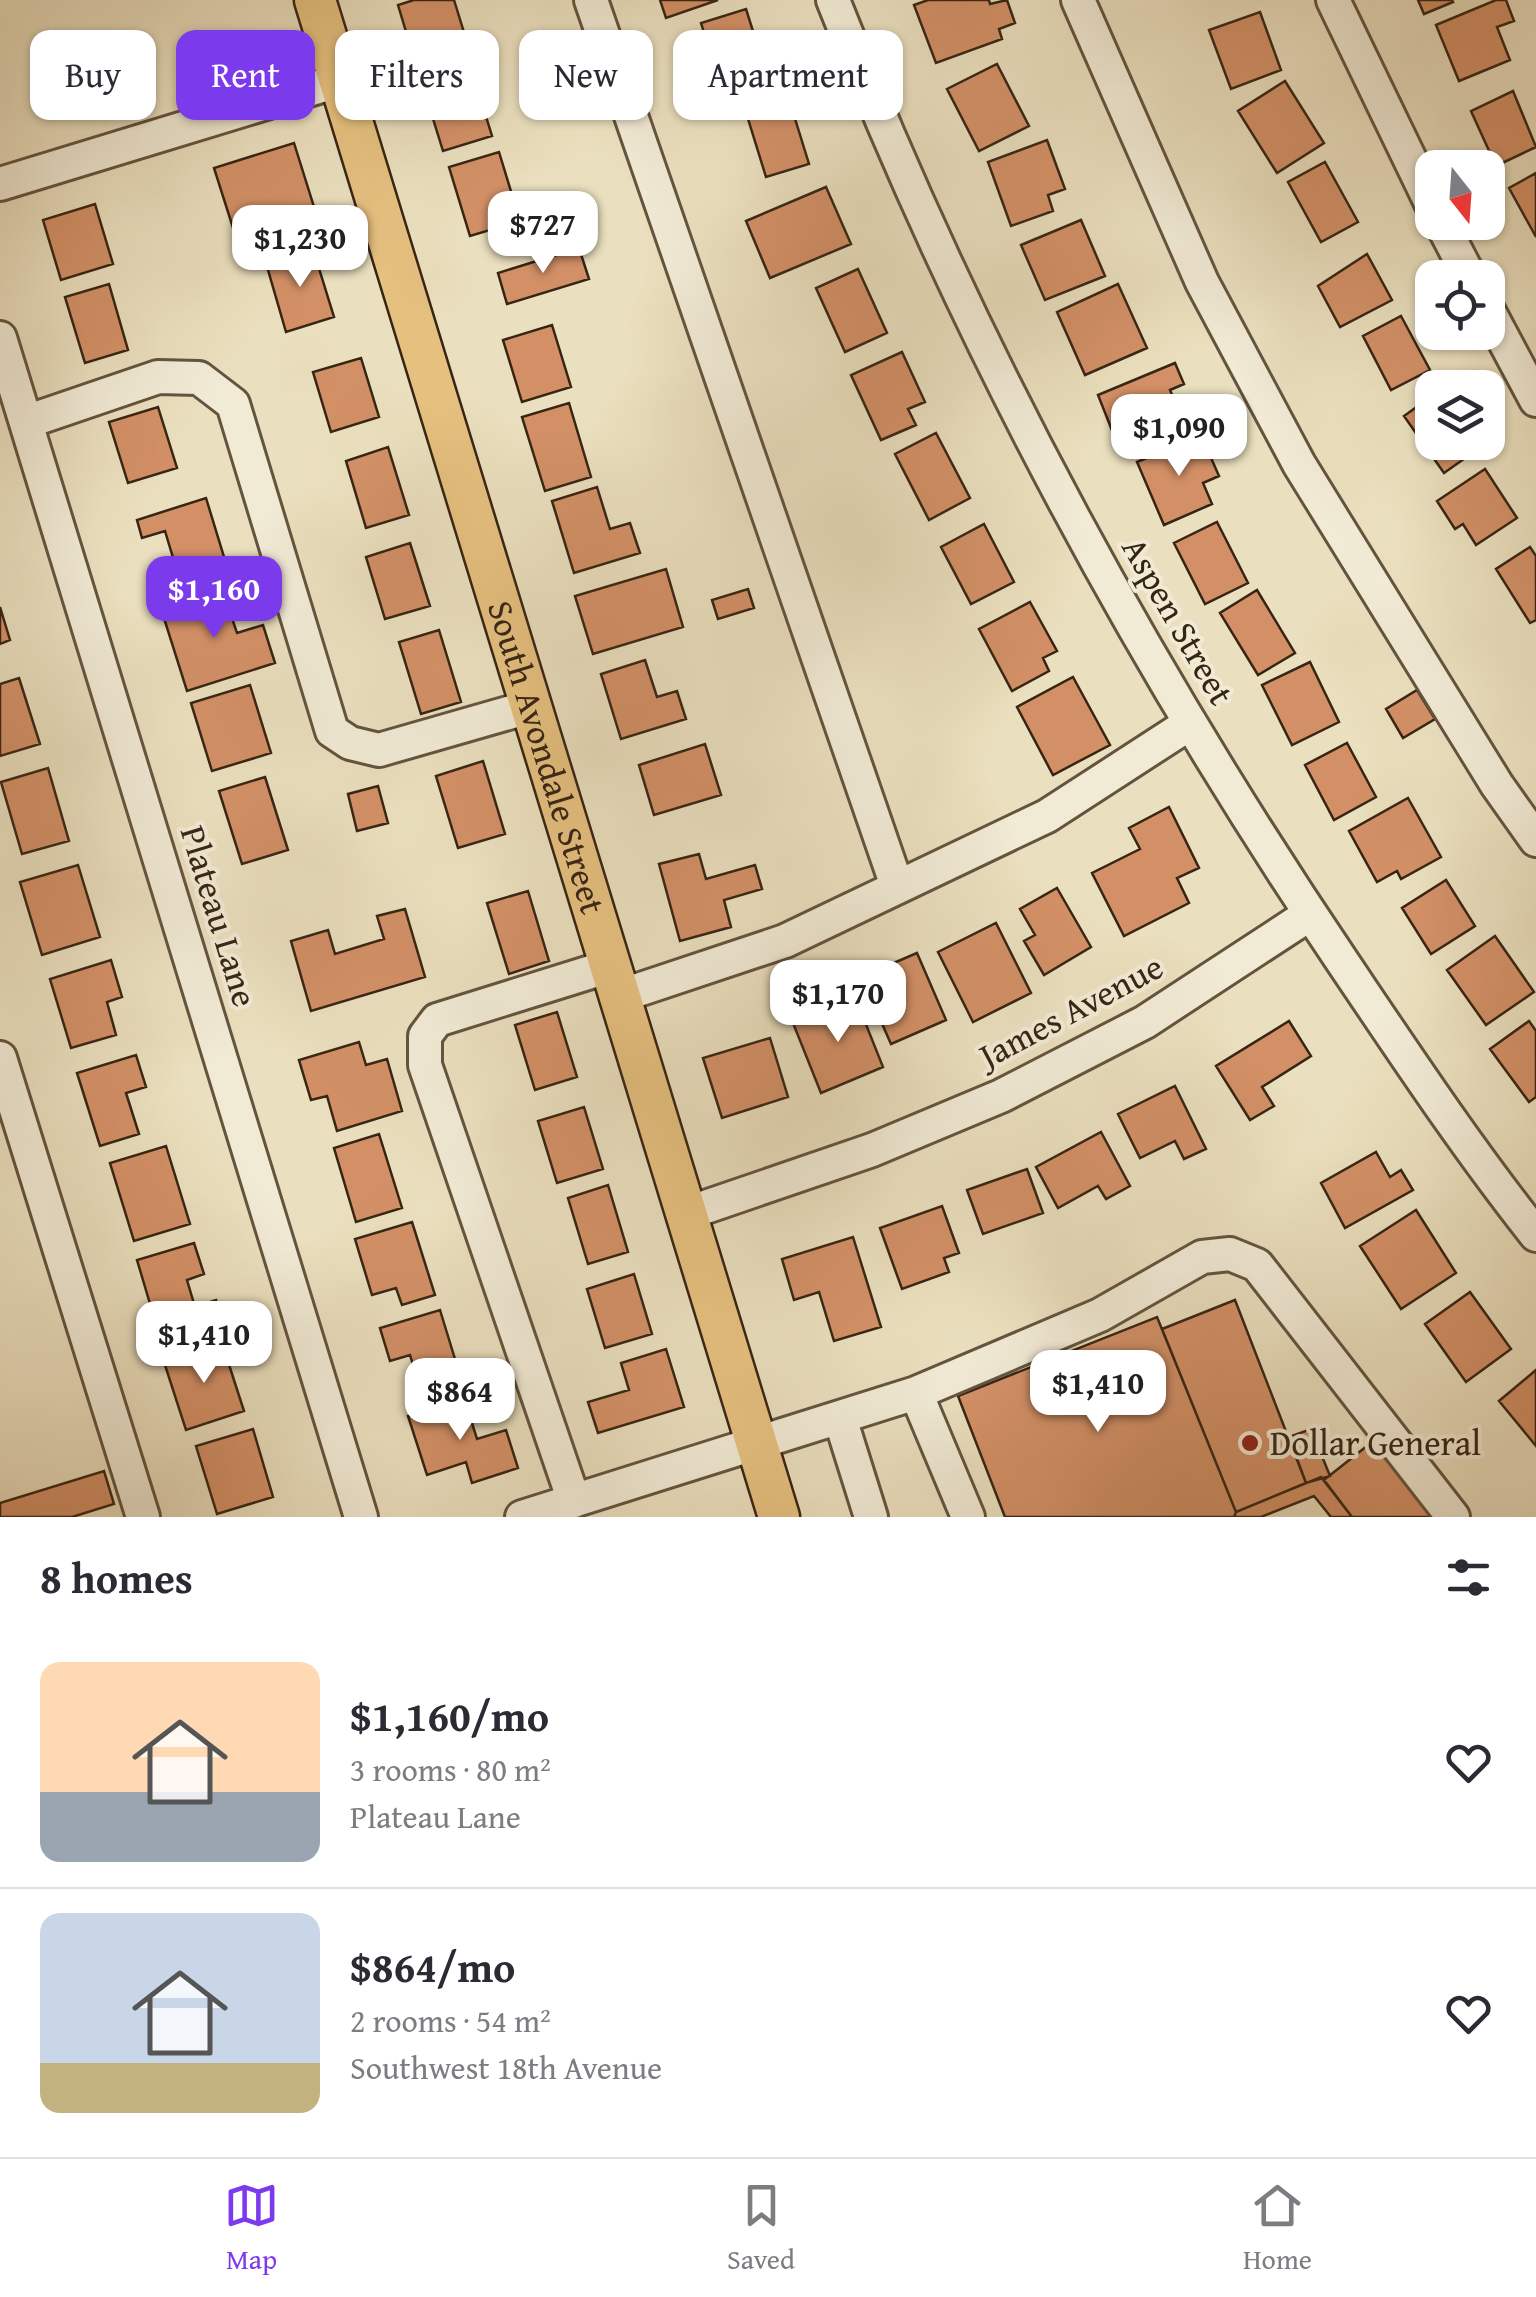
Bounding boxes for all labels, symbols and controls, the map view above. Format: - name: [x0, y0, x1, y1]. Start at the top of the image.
- chip: Buy: [30, 30, 156, 120]
- chip: Rent: [176, 30, 315, 120]
- chip: Filters: [335, 30, 499, 120]
- chip: New: [519, 30, 653, 120]
- chip: Apartment: [673, 30, 903, 120]
- north arrow: [1415, 150, 1505, 240]
- map controls: [1415, 150, 1505, 460]
- pin: $727: [484, 191, 602, 276]
- text: $727: [510, 200, 576, 247]
- pin: $1,230: [219, 205, 381, 290]
- text: $1,230: [254, 214, 346, 261]
- button: locate: [1415, 260, 1505, 350]
- button: layers: [1415, 370, 1505, 460]
- pin: $1,090: [1098, 394, 1260, 479]
- text: $1,090: [1133, 403, 1225, 450]
- street label: Aspen Street: [1110, 527, 1247, 714]
- pin: $1,160: [133, 556, 295, 641]
- text: $1,160: [168, 565, 260, 612]
- street label: South Avondale Street: [475, 594, 619, 920]
- street label: Plateau Lane: [168, 819, 271, 1013]
- street label: James Avenue: [966, 941, 1172, 1082]
- pin: $1,170: [757, 960, 919, 1045]
- text: $1,170: [792, 969, 884, 1016]
- pin: $1,410: [123, 1301, 285, 1386]
- text: $1,410: [158, 1310, 250, 1357]
- pin: $1,410: [1017, 1350, 1179, 1435]
- pin: $864: [401, 1358, 519, 1443]
- text: $1,410: [1052, 1359, 1144, 1406]
- text: $864: [427, 1367, 493, 1414]
- place label: Dollar General: [1270, 1417, 1481, 1468]
- marker: Dollar General: [1239, 1432, 1261, 1454]
- text: 8 homes: [40, 1547, 193, 1608]
- icon: filters: [1441, 1550, 1496, 1605]
- text: $1,160/mo: [350, 1685, 549, 1746]
- icon: home: [120, 1702, 240, 1822]
- icon: heart: [1441, 1735, 1496, 1790]
- text: 3 rooms · 80 m²: [350, 1746, 551, 1793]
- text: Plateau Lane: [350, 1793, 521, 1840]
- text: $864/mo: [350, 1936, 515, 1997]
- icon: home: [120, 1953, 240, 2073]
- icon: heart: [1441, 1986, 1496, 2041]
- text: 2 rooms · 54 m²: [350, 1997, 551, 2044]
- text: Southwest 18th Avenue: [350, 2044, 662, 2091]
- tab: Map: [224, 2178, 279, 2279]
- tab: Saved: [727, 2178, 795, 2279]
- tab: Home: [1243, 2178, 1312, 2279]

